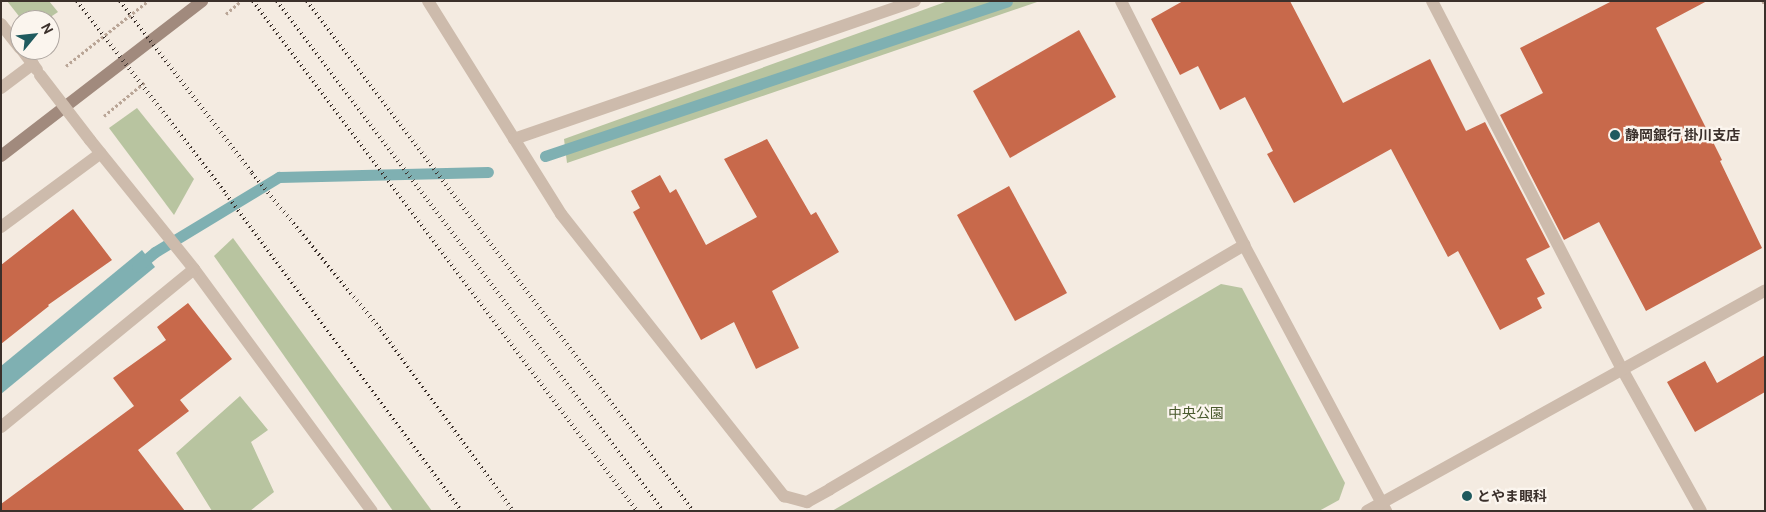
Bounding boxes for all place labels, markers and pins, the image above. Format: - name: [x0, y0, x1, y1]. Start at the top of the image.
- place label: 静岡銀行 掛川支店: [1625, 127, 1740, 143]
- marker: 静岡銀行 掛川支店: [1609, 129, 1621, 141]
- place label: とやま眼科: [1477, 488, 1547, 504]
- marker: とやま眼科: [1461, 490, 1473, 502]

